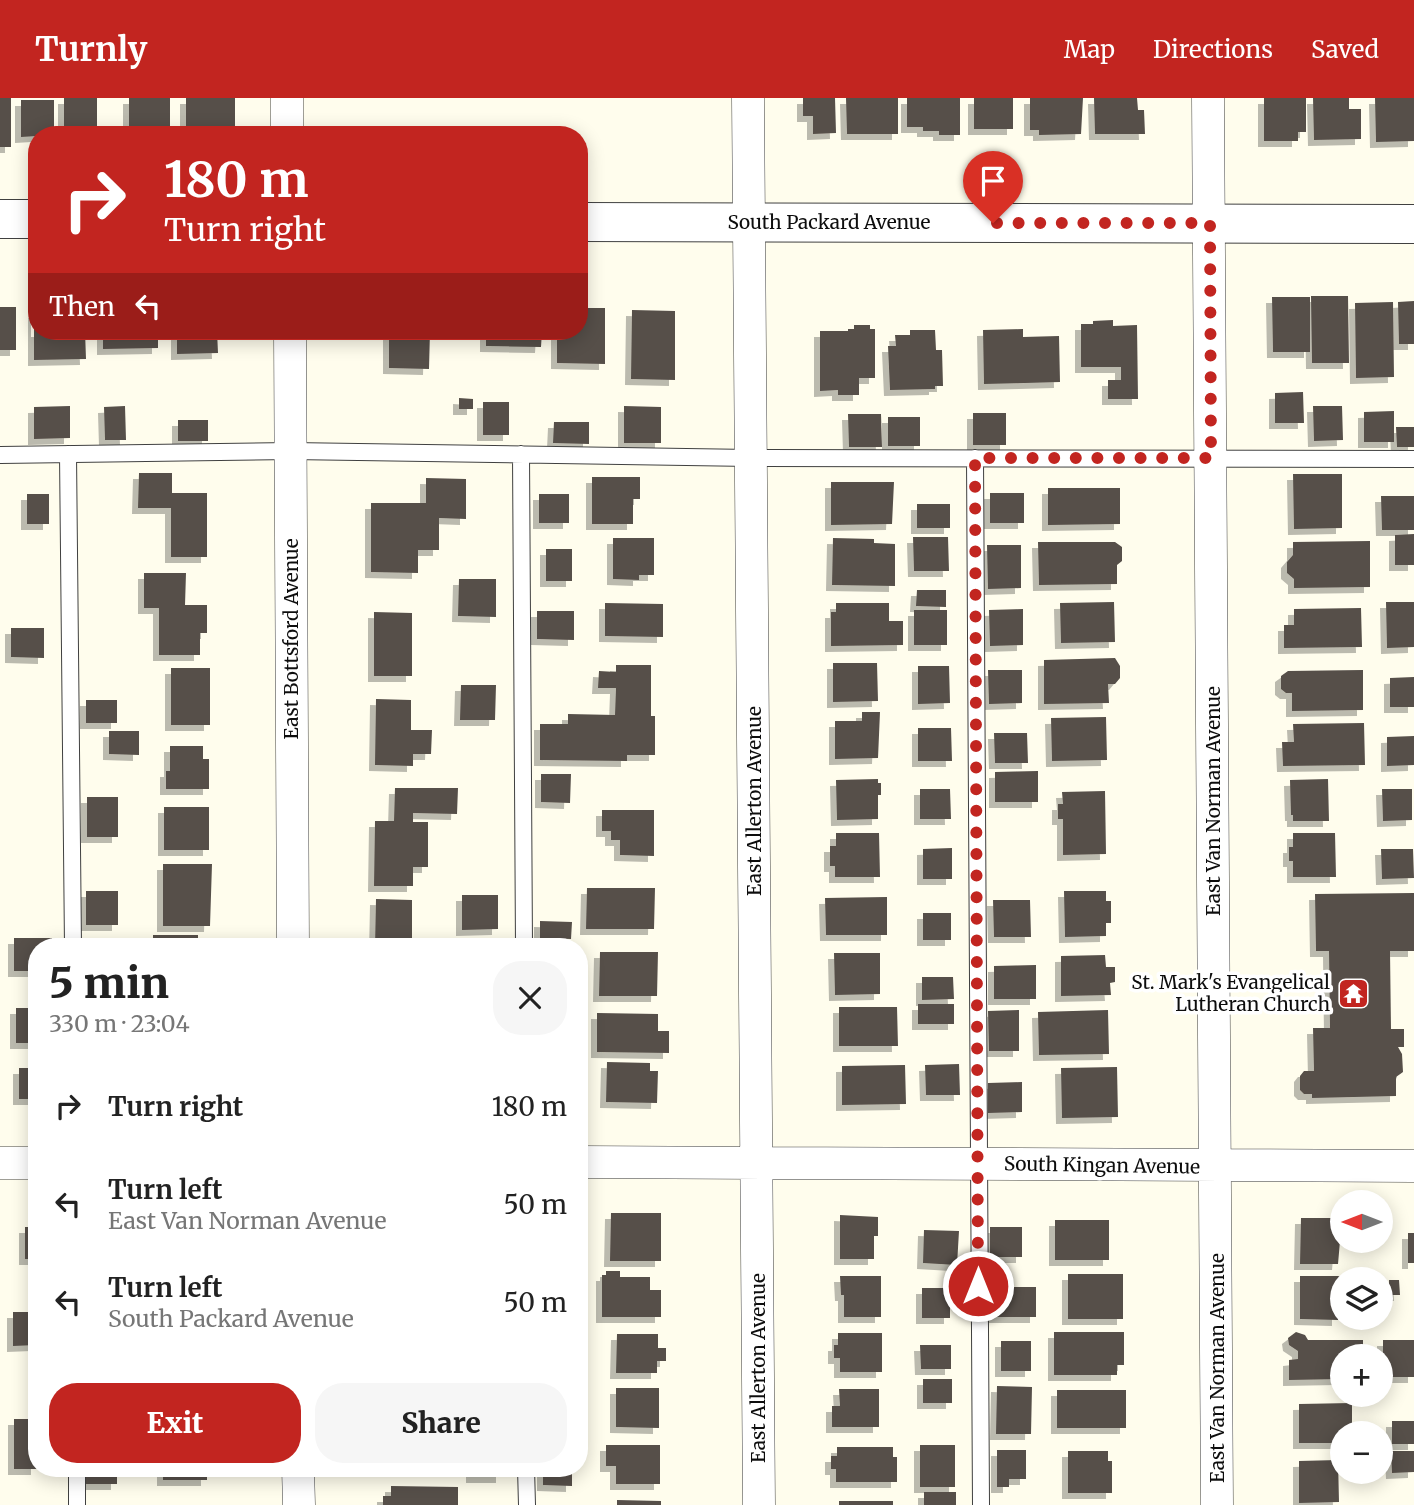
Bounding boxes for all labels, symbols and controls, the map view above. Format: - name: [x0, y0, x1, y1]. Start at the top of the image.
- text: Turnly: [35, 29, 147, 70]
- text: Map: [1064, 34, 1115, 65]
- text: Directions: [1153, 34, 1273, 65]
- text: Saved: [1311, 34, 1379, 65]
- text: 180 m: [164, 149, 309, 210]
- pin: [963, 151, 1023, 223]
- icon: right: [49, 154, 140, 245]
- icon: arrive: [974, 162, 1012, 200]
- text: Turn right: [164, 210, 326, 250]
- street label: South Packard Avenue: [727, 210, 931, 234]
- icon: left: [129, 287, 167, 325]
- text: Then: [49, 290, 115, 323]
- street label: East Bottsford Avenue: [279, 538, 303, 740]
- street label: East Van Norman Avenue: [1201, 686, 1225, 916]
- street label: East Allerton Avenue: [742, 706, 766, 896]
- text: 5 min: [49, 957, 169, 1009]
- button: close: [493, 961, 567, 1035]
- place label: St. Mark's Evangelical Lutheran Church: [1131, 970, 1330, 1016]
- temple icon: St. Mark's Evangelical Lutheran Church: [1336, 976, 1370, 1010]
- text: 330 m · 23:04: [49, 1009, 190, 1038]
- icon: right: [49, 1087, 87, 1125]
- text: Turn right: [108, 1090, 243, 1123]
- text: 180 m: [492, 1090, 567, 1123]
- street label: South Kingan Avenue: [1004, 1151, 1200, 1179]
- text: Turn left: [108, 1173, 222, 1206]
- icon: left: [49, 1185, 87, 1223]
- text: 50 m: [503, 1188, 567, 1221]
- north arrow: [1330, 1190, 1393, 1253]
- map controls: [1330, 1190, 1393, 1484]
- text: East Van Norman Avenue: [108, 1206, 386, 1235]
- position arrow: [941, 1249, 1015, 1323]
- street label: East Van Norman Avenue: [1205, 1253, 1229, 1483]
- button: layers: [1330, 1267, 1393, 1330]
- text: Turn left: [108, 1271, 222, 1304]
- street label: East Allerton Avenue: [746, 1273, 770, 1463]
- icon: left: [49, 1283, 87, 1321]
- text: 50 m: [503, 1286, 567, 1319]
- text: South Packard Avenue: [108, 1304, 354, 1333]
- button: +: [1330, 1344, 1393, 1407]
- button: Exit: [49, 1383, 301, 1463]
- button: Share: [315, 1383, 567, 1463]
- button: −: [1330, 1421, 1393, 1484]

